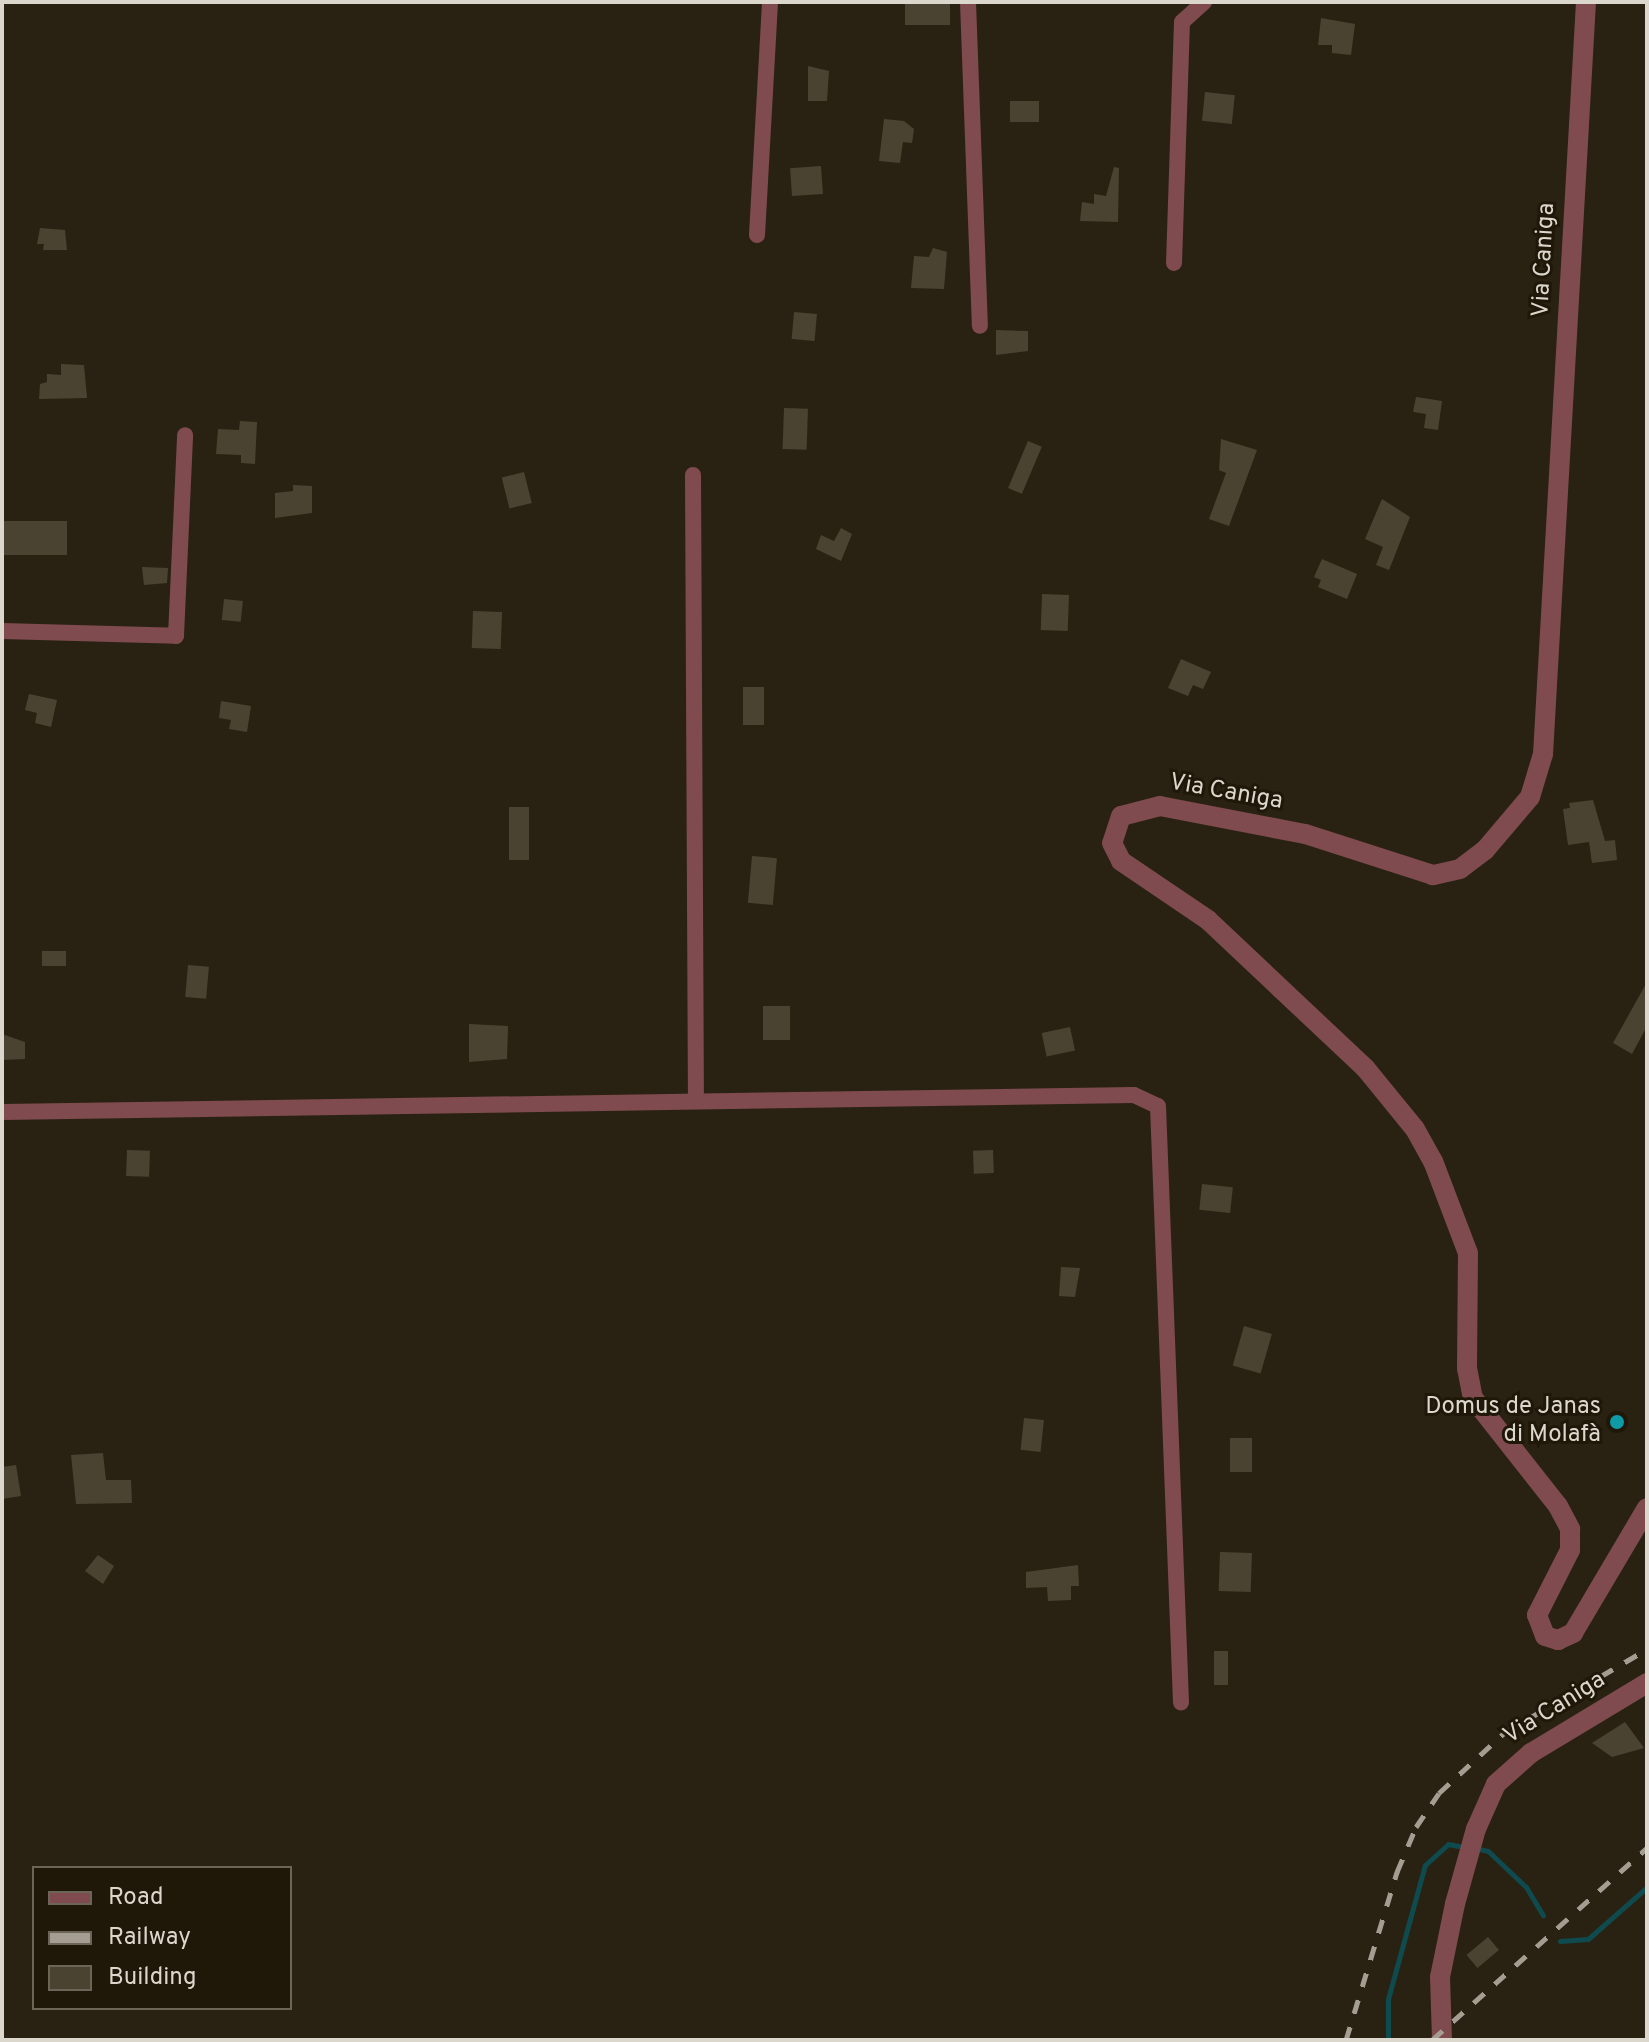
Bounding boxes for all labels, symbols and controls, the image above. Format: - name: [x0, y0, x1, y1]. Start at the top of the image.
- street label: Via Caniga: [1528, 202, 1562, 318]
- street label: Via Caniga: [1167, 769, 1285, 817]
- place label: Domus de Janas di Molafà: [1425, 1394, 1601, 1450]
- marker: Domus de Janas di Molafà: [1608, 1413, 1626, 1431]
- street label: Via Caniga: [1499, 1666, 1611, 1752]
- legend: [32, 1866, 292, 2010]
- text: Road: [108, 1883, 164, 1913]
- text: Railway: [108, 1923, 191, 1953]
- text: Building: [108, 1963, 197, 1993]

